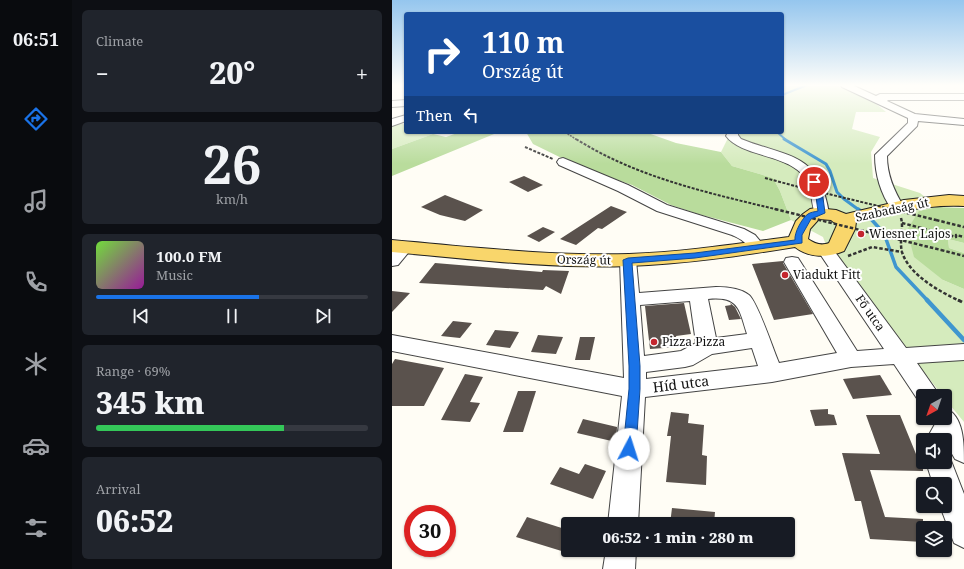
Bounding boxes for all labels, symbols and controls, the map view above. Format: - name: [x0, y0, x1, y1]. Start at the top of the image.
- text: 110 m: [482, 23, 564, 61]
- text: 06:51: [13, 27, 59, 51]
- icon: right: [416, 28, 468, 80]
- text: Climate: [96, 32, 143, 50]
- text: 20°: [209, 52, 255, 93]
- text: −: [96, 58, 109, 88]
- text: +: [356, 58, 368, 88]
- text: Ország út: [482, 59, 563, 83]
- icon: left: [460, 104, 482, 126]
- icon: directions: [22, 105, 50, 133]
- text: Then: [416, 105, 452, 125]
- text: 26: [203, 128, 261, 199]
- pin: [797, 165, 831, 199]
- icon: arrive: [803, 171, 825, 193]
- icon: music: [22, 187, 50, 215]
- text: km/h: [216, 190, 248, 208]
- street label: Szabadság út: [854, 193, 930, 226]
- place label: Wiesner Lajos: [869, 225, 950, 242]
- marker: Wiesner Lajos: [856, 229, 866, 239]
- text: 100.0 FM: [156, 246, 222, 266]
- street label: Ország út: [557, 251, 611, 268]
- text: Music: [156, 266, 193, 284]
- place label: Viadukt Fitt: [793, 266, 860, 283]
- icon: phone: [22, 268, 50, 296]
- marker: Viadukt Fitt: [780, 270, 790, 280]
- street label: Fő utca: [852, 291, 889, 335]
- icon: previous: [130, 305, 152, 327]
- icon: pause: [221, 305, 243, 327]
- icon: next: [312, 305, 334, 327]
- place label: Pizza Pizza: [662, 333, 726, 350]
- marker: Pizza Pizza: [649, 337, 659, 347]
- icon: climate: [22, 350, 50, 378]
- text: Range · 69%: [96, 362, 170, 380]
- street label: Híd utca: [652, 371, 710, 396]
- text: 345 km: [96, 382, 205, 423]
- north arrow: [916, 389, 952, 425]
- map controls: [916, 389, 952, 557]
- position arrow: [608, 428, 650, 470]
- icon: car: [22, 432, 50, 460]
- button: sound: [916, 433, 952, 469]
- button: search: [916, 477, 952, 513]
- text: Arrival: [96, 480, 140, 498]
- text: 06:52: [96, 500, 173, 541]
- speed limit sign: 30: [404, 505, 456, 557]
- icon: filters: [22, 514, 50, 542]
- button: layers: [916, 521, 952, 557]
- text: 06:52 · 1 min · 280 m: [602, 527, 754, 547]

